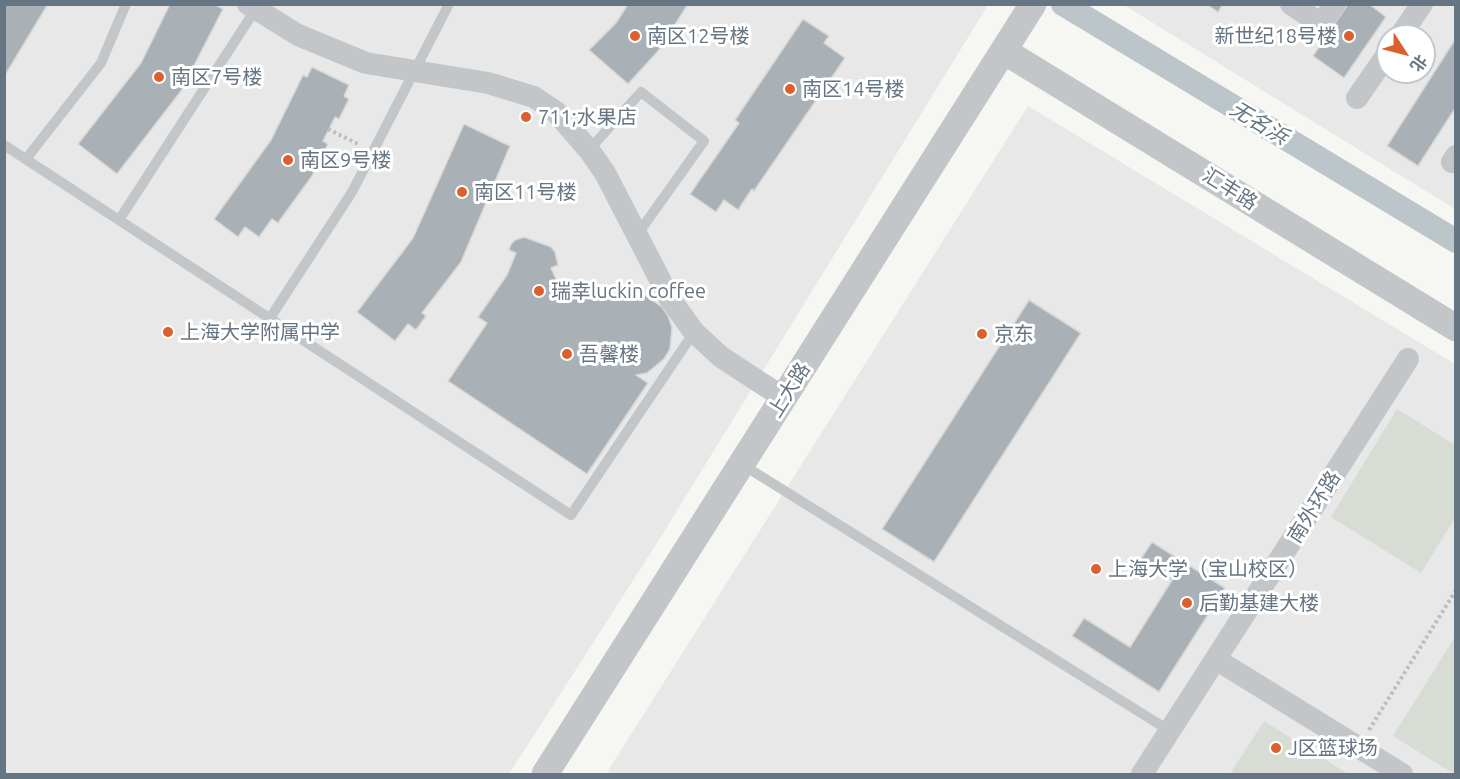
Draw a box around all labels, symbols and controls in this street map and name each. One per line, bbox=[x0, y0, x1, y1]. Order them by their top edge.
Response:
place label: 南区12号楼 bbox=[647, 24, 750, 48]
place label: 新世纪18号楼 bbox=[1214, 24, 1337, 48]
north arrow bbox=[1376, 24, 1436, 84]
marker: 南区12号楼 bbox=[628, 29, 642, 43]
marker: 新世纪18号楼 bbox=[1342, 29, 1356, 43]
text: 北 bbox=[1407, 52, 1431, 75]
place label: 南区7号楼 bbox=[171, 65, 262, 89]
marker: 南区7号楼 bbox=[152, 70, 166, 84]
place label: 南区14号楼 bbox=[802, 77, 905, 101]
marker: 南区14号楼 bbox=[783, 82, 797, 96]
water label: 无名浜 bbox=[1226, 96, 1292, 150]
place label: 711;水果店 bbox=[538, 105, 637, 129]
marker: 711;水果店 bbox=[519, 110, 533, 124]
place label: 南区9号楼 bbox=[300, 148, 391, 172]
marker: 南区9号楼 bbox=[281, 153, 295, 167]
street label: 汇丰路 bbox=[1198, 163, 1262, 215]
place label: 南区11号楼 bbox=[474, 180, 577, 204]
marker: 南区11号楼 bbox=[455, 185, 469, 199]
place label: 瑞幸luckin coffee bbox=[551, 279, 706, 303]
marker: 瑞幸luckin coffee bbox=[532, 284, 546, 298]
place label: 上海大学附属中学 bbox=[180, 320, 340, 344]
place label: 京东 bbox=[994, 322, 1034, 346]
marker: 上海大学附属中学 bbox=[161, 325, 175, 339]
marker: 京东 bbox=[975, 327, 989, 341]
place label: 吾馨楼 bbox=[579, 342, 639, 366]
marker: 吾馨楼 bbox=[560, 347, 574, 361]
street label: 上大路 bbox=[763, 358, 815, 422]
street label: 南外环路 bbox=[1283, 467, 1345, 547]
place label: 上海大学（宝山校区） bbox=[1108, 557, 1308, 581]
marker: 上海大学（宝山校区） bbox=[1089, 562, 1103, 576]
place label: 后勤基建大楼 bbox=[1199, 591, 1319, 615]
marker: 后勤基建大楼 bbox=[1180, 596, 1194, 610]
place label: J区篮球场 bbox=[1288, 736, 1378, 760]
marker: J区篮球场 bbox=[1269, 741, 1283, 755]

